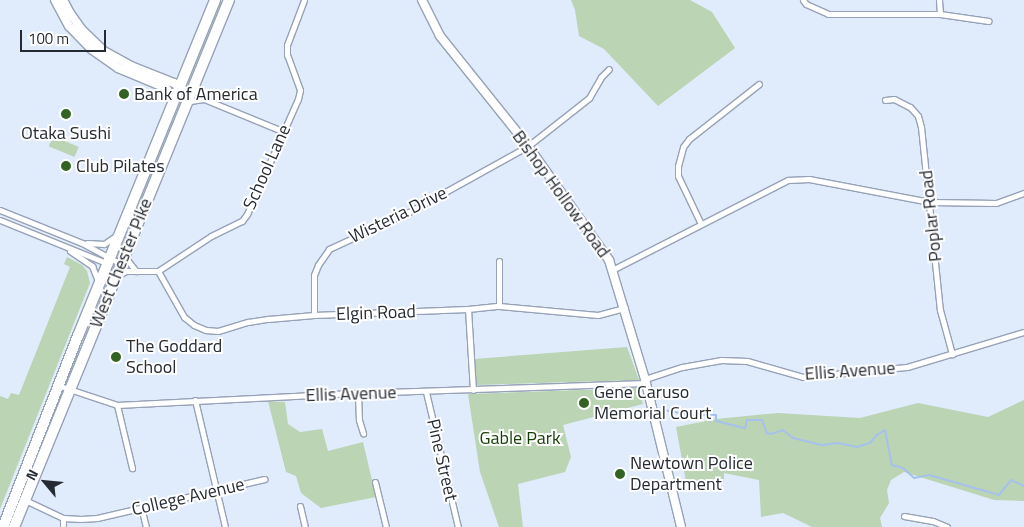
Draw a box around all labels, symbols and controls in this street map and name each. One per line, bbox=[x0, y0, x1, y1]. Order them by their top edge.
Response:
scale bar bbox=[22, 20, 109, 52]
text: 100 m bbox=[28, 27, 69, 50]
place label: Bank of America bbox=[134, 83, 258, 105]
marker: Bank of America bbox=[118, 88, 130, 100]
marker: Otaka Sushi bbox=[60, 108, 72, 120]
street label: School Lane bbox=[239, 121, 295, 213]
place label: Otaka Sushi bbox=[21, 122, 111, 144]
street label: Bishop Hollow Road bbox=[508, 126, 614, 262]
place label: Club Pilates bbox=[76, 155, 165, 177]
marker: Club Pilates bbox=[60, 160, 72, 172]
street label: Poplar Road bbox=[915, 169, 947, 263]
street label: Wisteria Drive bbox=[346, 182, 450, 248]
street label: West Chester Pike bbox=[85, 195, 157, 331]
street label: Elgin Road bbox=[336, 301, 416, 325]
place label: The Goddard School bbox=[126, 336, 222, 378]
marker: The Goddard School bbox=[110, 351, 122, 363]
street label: Ellis Avenue bbox=[804, 357, 896, 385]
street label: Ellis Avenue bbox=[305, 382, 397, 406]
place label: Gene Caruso Memorial Court bbox=[594, 382, 711, 424]
marker: Gene Caruso Memorial Court bbox=[578, 397, 590, 409]
street label: Pine Street bbox=[422, 417, 462, 503]
park label: Gable Park bbox=[479, 427, 561, 449]
place label: Newtown Police Department bbox=[630, 453, 753, 496]
north arrow bbox=[20, 457, 70, 507]
text: N bbox=[20, 466, 43, 484]
marker: Newtown Police Department bbox=[614, 468, 626, 480]
street label: College Avenue bbox=[129, 474, 247, 520]

